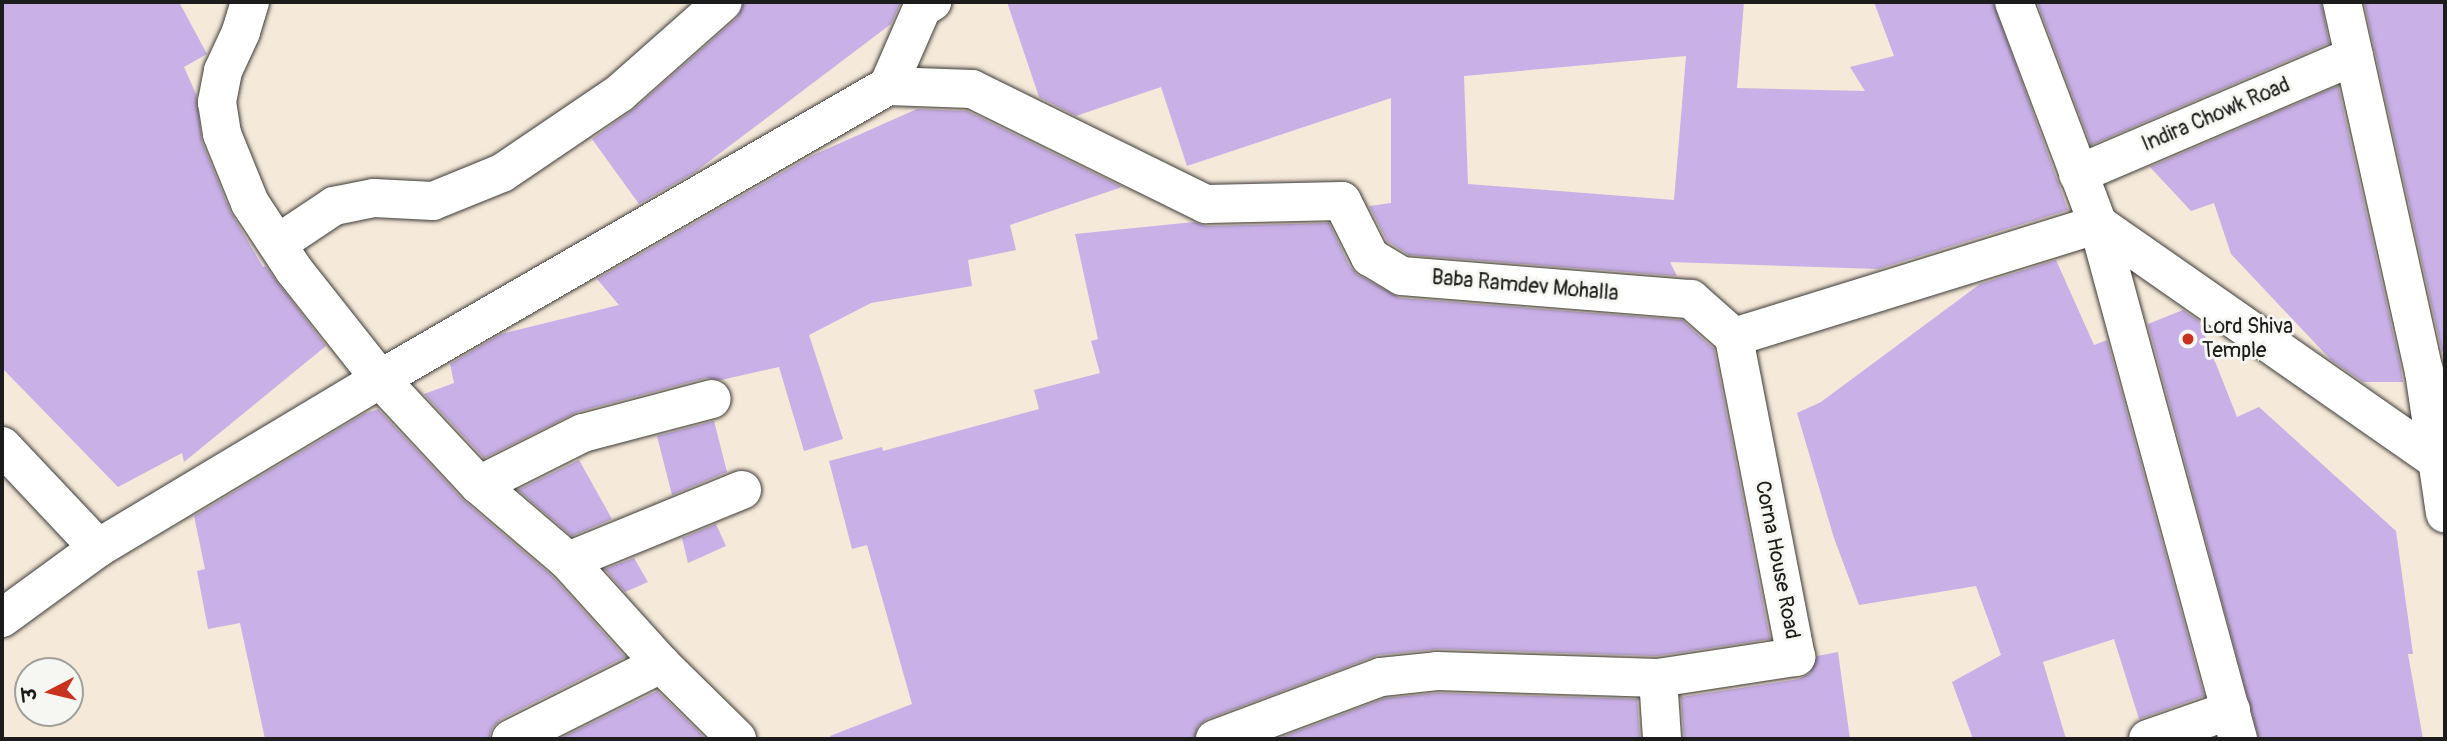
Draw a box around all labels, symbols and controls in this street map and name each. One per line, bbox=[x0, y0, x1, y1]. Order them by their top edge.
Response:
street label: Indira Chowk Road bbox=[2138, 72, 2294, 158]
street label: Baba Ramdev Mohalla bbox=[1431, 265, 1619, 307]
place label: Lord Shiva Temple bbox=[2202, 314, 2293, 364]
marker: Lord Shiva Temple bbox=[2180, 331, 2196, 347]
street label: Corna House Road bbox=[1749, 479, 1805, 641]
north arrow bbox=[14, 657, 84, 727]
text: उ bbox=[17, 687, 43, 702]

